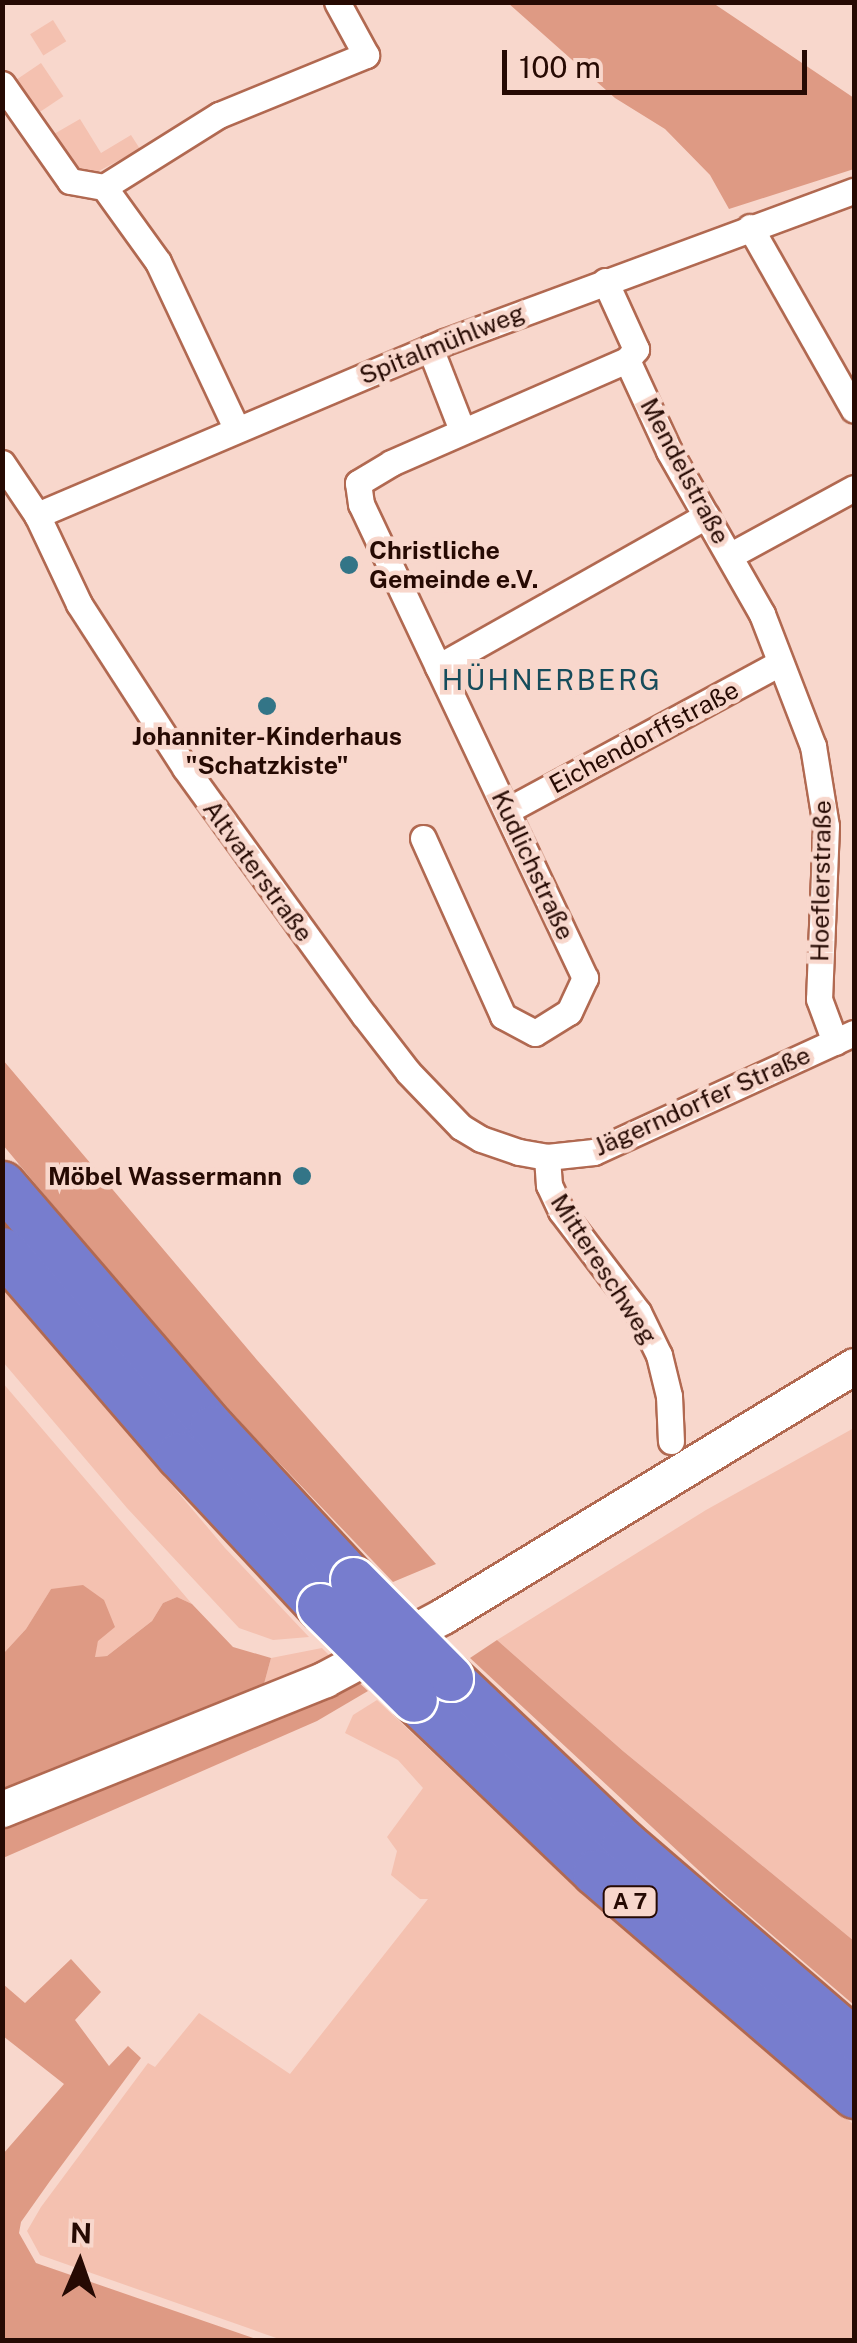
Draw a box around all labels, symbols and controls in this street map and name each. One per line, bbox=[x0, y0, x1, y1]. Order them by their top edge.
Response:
scale bar bbox=[507, 30, 812, 92]
text: 100 m bbox=[519, 49, 601, 85]
street label: Spitalmühlweg bbox=[355, 297, 529, 391]
street label: Mendelstraße bbox=[634, 393, 736, 549]
place label: Christliche Gemeinde e.V. bbox=[369, 536, 539, 595]
marker: Christliche Gemeinde e.V. bbox=[338, 554, 360, 576]
district label: HÜHNERBERG bbox=[442, 663, 662, 697]
street label: Eichendorffstraße bbox=[544, 674, 744, 800]
marker: Johanniter-Kinderhaus "Schatzkiste" bbox=[256, 695, 278, 717]
place label: Johanniter-Kinderhaus "Schatzkiste" bbox=[132, 722, 402, 781]
street label: Kudlichstraße bbox=[485, 786, 581, 944]
street label: Altvaterstraße bbox=[197, 795, 319, 947]
street label: Hoeflerstraße bbox=[805, 800, 837, 962]
street label: Jägerndorfer Straße bbox=[589, 1040, 815, 1162]
place label: Möbel Wassermann bbox=[47, 1161, 282, 1191]
marker: Möbel Wassermann bbox=[291, 1165, 313, 1187]
street label: Mittereschweg bbox=[544, 1188, 664, 1350]
road number: A 7 bbox=[602, 1885, 658, 1919]
north arrow bbox=[30, 2213, 130, 2313]
text: N bbox=[70, 2216, 93, 2249]

